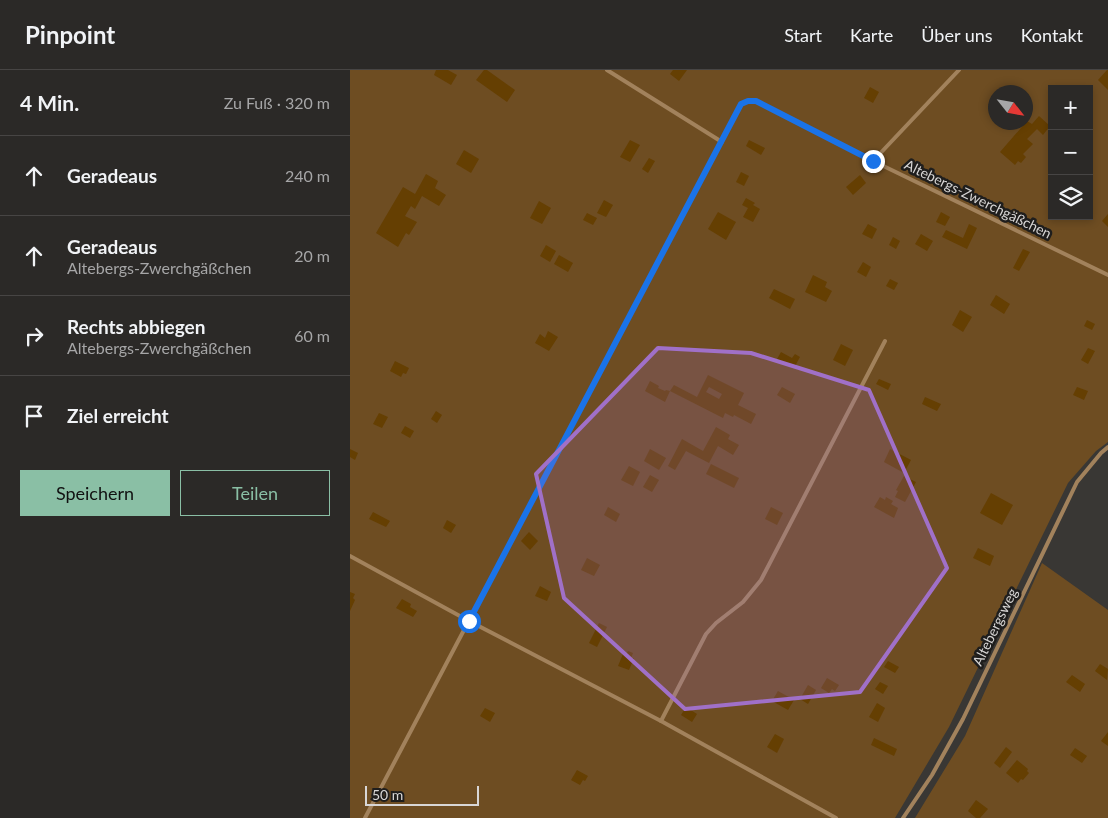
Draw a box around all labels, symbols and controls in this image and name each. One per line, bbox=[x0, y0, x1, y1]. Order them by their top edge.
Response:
text: Pinpoint bbox=[25, 20, 115, 49]
text: Start bbox=[784, 24, 822, 46]
text: Karte bbox=[850, 24, 893, 46]
text: Über uns bbox=[921, 24, 993, 46]
text: Kontakt bbox=[1021, 24, 1083, 46]
north arrow bbox=[988, 85, 1033, 130]
map controls bbox=[1048, 85, 1093, 220]
button: + bbox=[1048, 85, 1093, 130]
text: 4 Min. bbox=[20, 90, 79, 115]
text: Zu Fuß · 320 m bbox=[224, 93, 330, 112]
button: − bbox=[1048, 130, 1093, 175]
route end bbox=[862, 150, 885, 173]
street label: Altebergs-Zwerchgäßchen bbox=[902, 156, 1055, 242]
icon: ahead bbox=[20, 162, 48, 190]
text: Geradeaus bbox=[67, 164, 157, 187]
text: 240 m bbox=[285, 166, 330, 185]
button: layers bbox=[1048, 175, 1093, 220]
text: Geradeaus bbox=[67, 235, 157, 258]
icon: ahead bbox=[20, 242, 48, 270]
text: 20 m bbox=[294, 246, 330, 265]
text: Altebergs-Zwerchgäßchen bbox=[67, 258, 252, 277]
text: Rechts abbiegen bbox=[67, 315, 205, 338]
icon: right bbox=[20, 322, 48, 350]
text: 60 m bbox=[294, 326, 330, 345]
text: Altebergs-Zwerchgäßchen bbox=[67, 338, 252, 357]
icon: arrive bbox=[20, 402, 48, 430]
text: Ziel erreicht bbox=[67, 404, 169, 427]
button: Speichern bbox=[20, 470, 170, 516]
button: Teilen bbox=[180, 470, 330, 516]
street label: Altebergsweg bbox=[968, 585, 1021, 668]
route start bbox=[458, 610, 481, 633]
scale bar bbox=[365, 783, 479, 806]
text: 50 m bbox=[372, 786, 403, 803]

